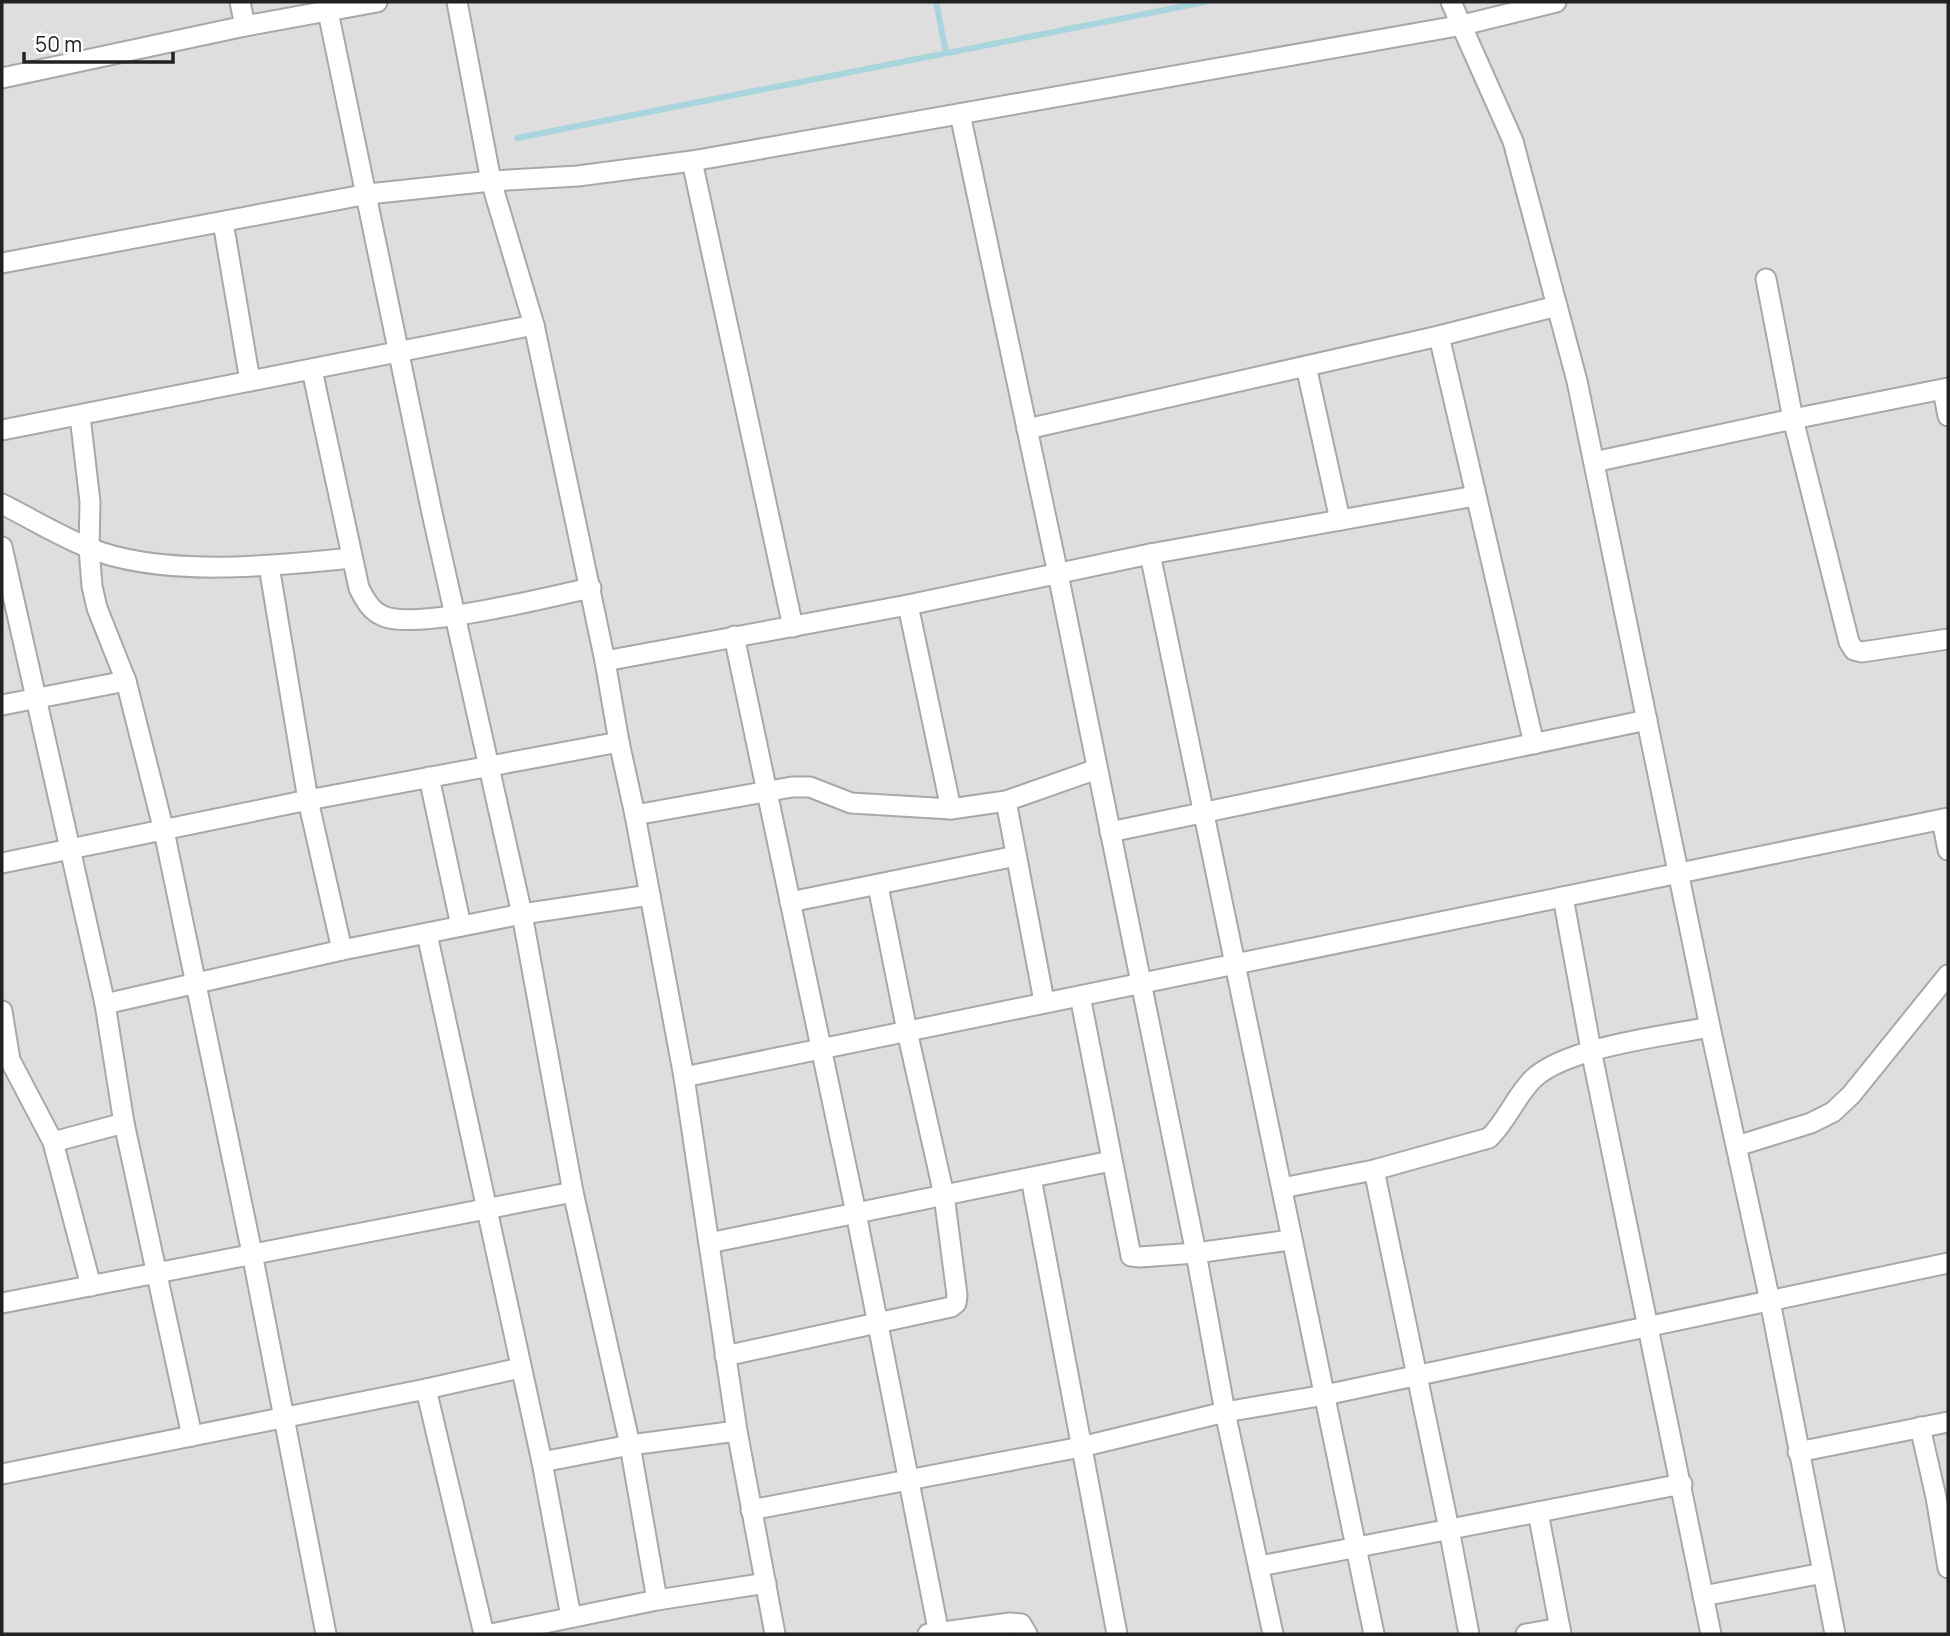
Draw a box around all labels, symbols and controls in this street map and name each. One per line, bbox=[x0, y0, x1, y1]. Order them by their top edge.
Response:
scale bar bbox=[24, 21, 173, 65]
text: 50 m bbox=[35, 30, 82, 58]

